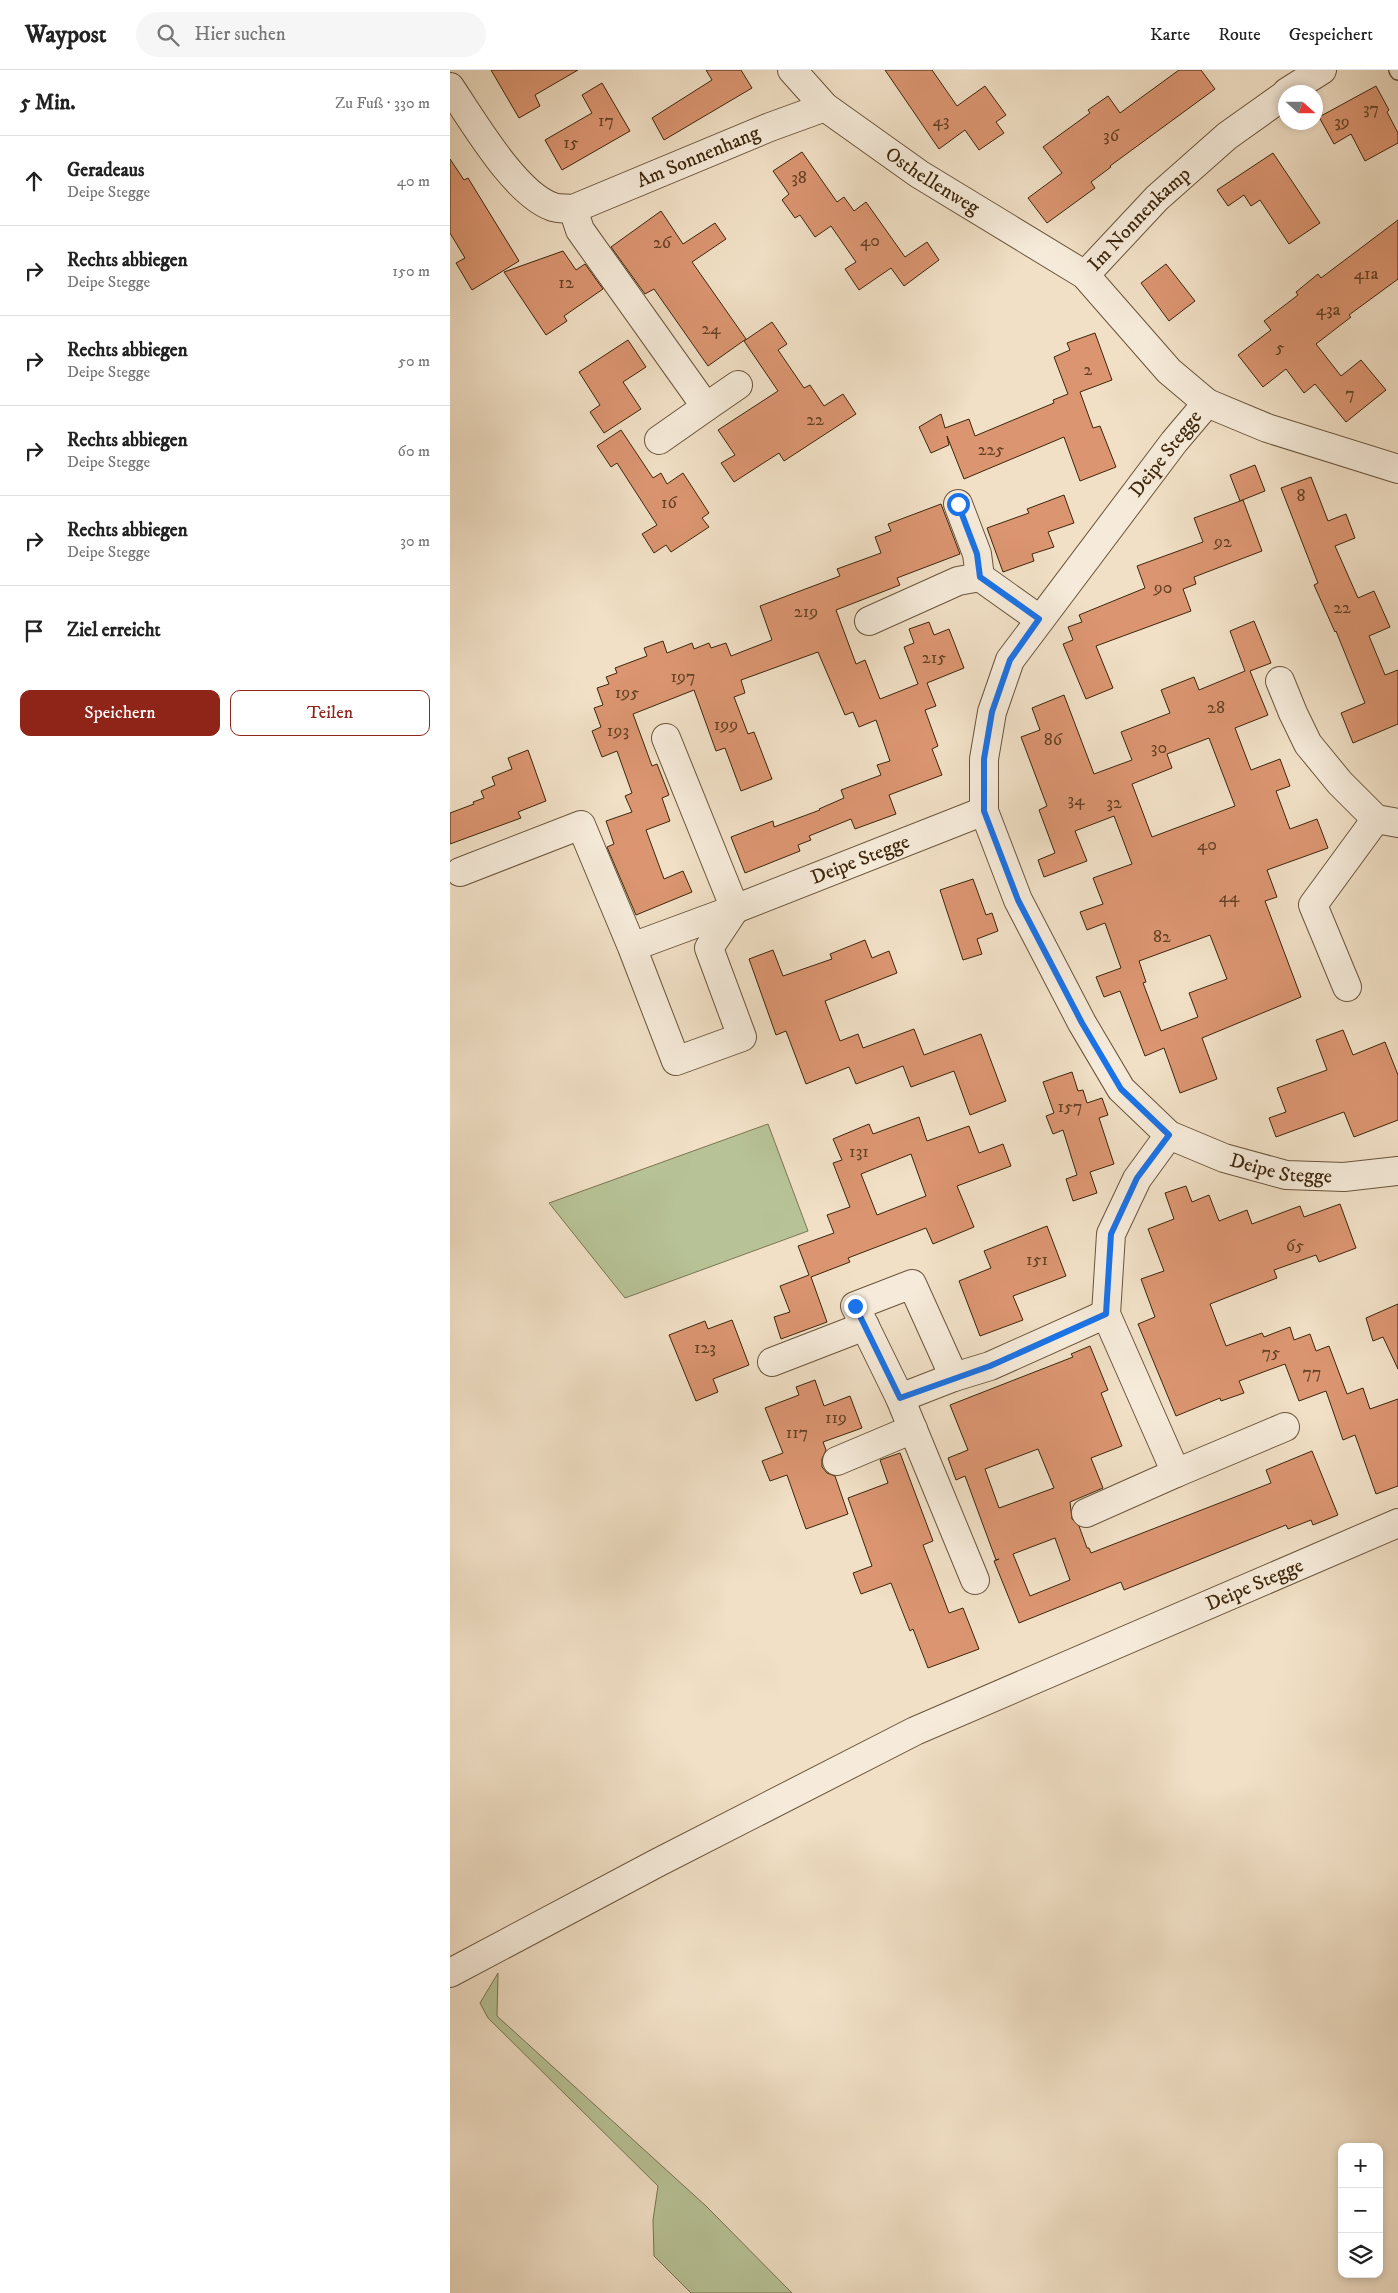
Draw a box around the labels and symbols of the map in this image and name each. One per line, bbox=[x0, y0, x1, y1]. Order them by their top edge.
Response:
north arrow bbox=[1278, 85, 1323, 130]
house number: 37 bbox=[1363, 98, 1379, 120]
house number: 17 bbox=[598, 110, 614, 132]
house number: 43 bbox=[932, 110, 950, 132]
house number: 39 bbox=[1334, 111, 1350, 133]
street label: Am Sonnenhang bbox=[633, 120, 764, 194]
house number: 36 bbox=[1103, 125, 1120, 147]
house number: 15 bbox=[563, 132, 579, 154]
street label: Osthellenweg bbox=[880, 141, 984, 221]
street label: Im Nonnenkamp bbox=[1083, 162, 1196, 276]
house number: 38 bbox=[791, 167, 807, 189]
house number: 40 bbox=[860, 230, 880, 252]
house number: 26 bbox=[653, 232, 672, 254]
house number: 41a bbox=[1354, 263, 1379, 285]
house number: 12 bbox=[558, 272, 574, 294]
house number: 43a bbox=[1316, 299, 1341, 321]
house number: 24 bbox=[701, 318, 721, 340]
house number: 5 bbox=[1276, 337, 1285, 359]
house number: 2 bbox=[1084, 359, 1093, 381]
house number: 7 bbox=[1345, 383, 1355, 405]
street label: Deipe Stegge bbox=[1124, 405, 1208, 503]
house number: 22 bbox=[806, 409, 824, 431]
house number: 225 bbox=[978, 439, 1004, 461]
house number: 8 bbox=[1296, 485, 1306, 507]
house number: 16 bbox=[661, 492, 678, 514]
route start bbox=[947, 493, 970, 516]
house number: 92 bbox=[1213, 531, 1232, 553]
house number: 90 bbox=[1153, 577, 1172, 599]
house number: 22 bbox=[1333, 597, 1351, 619]
house number: 219 bbox=[794, 601, 818, 623]
house number: 215 bbox=[922, 647, 946, 669]
house number: 197 bbox=[670, 666, 696, 688]
house number: 195 bbox=[615, 682, 639, 704]
house number: 28 bbox=[1207, 697, 1225, 719]
house number: 199 bbox=[714, 714, 738, 736]
house number: 193 bbox=[607, 720, 629, 742]
house number: 86 bbox=[1044, 729, 1063, 751]
house number: 30 bbox=[1151, 737, 1167, 759]
house number: 34 bbox=[1067, 789, 1085, 811]
house number: 32 bbox=[1106, 792, 1122, 814]
street label: Deipe Stegge bbox=[807, 829, 913, 890]
house number: 40 bbox=[1197, 834, 1217, 856]
house number: 44 bbox=[1219, 886, 1240, 908]
house number: 82 bbox=[1153, 926, 1171, 948]
house number: 157 bbox=[1058, 1096, 1082, 1118]
house number: 131 bbox=[849, 1141, 869, 1163]
street label: Deipe Stegge bbox=[1227, 1148, 1333, 1189]
house number: 65 bbox=[1286, 1235, 1304, 1257]
house number: 151 bbox=[1026, 1249, 1048, 1271]
route end bbox=[844, 1295, 867, 1318]
house number: 123 bbox=[694, 1337, 716, 1359]
house number: 75 bbox=[1262, 1342, 1280, 1364]
house number: 77 bbox=[1303, 1362, 1321, 1384]
house number: 119 bbox=[825, 1407, 847, 1429]
house number: 117 bbox=[786, 1422, 808, 1444]
street label: Deipe Stegge bbox=[1202, 1553, 1307, 1617]

